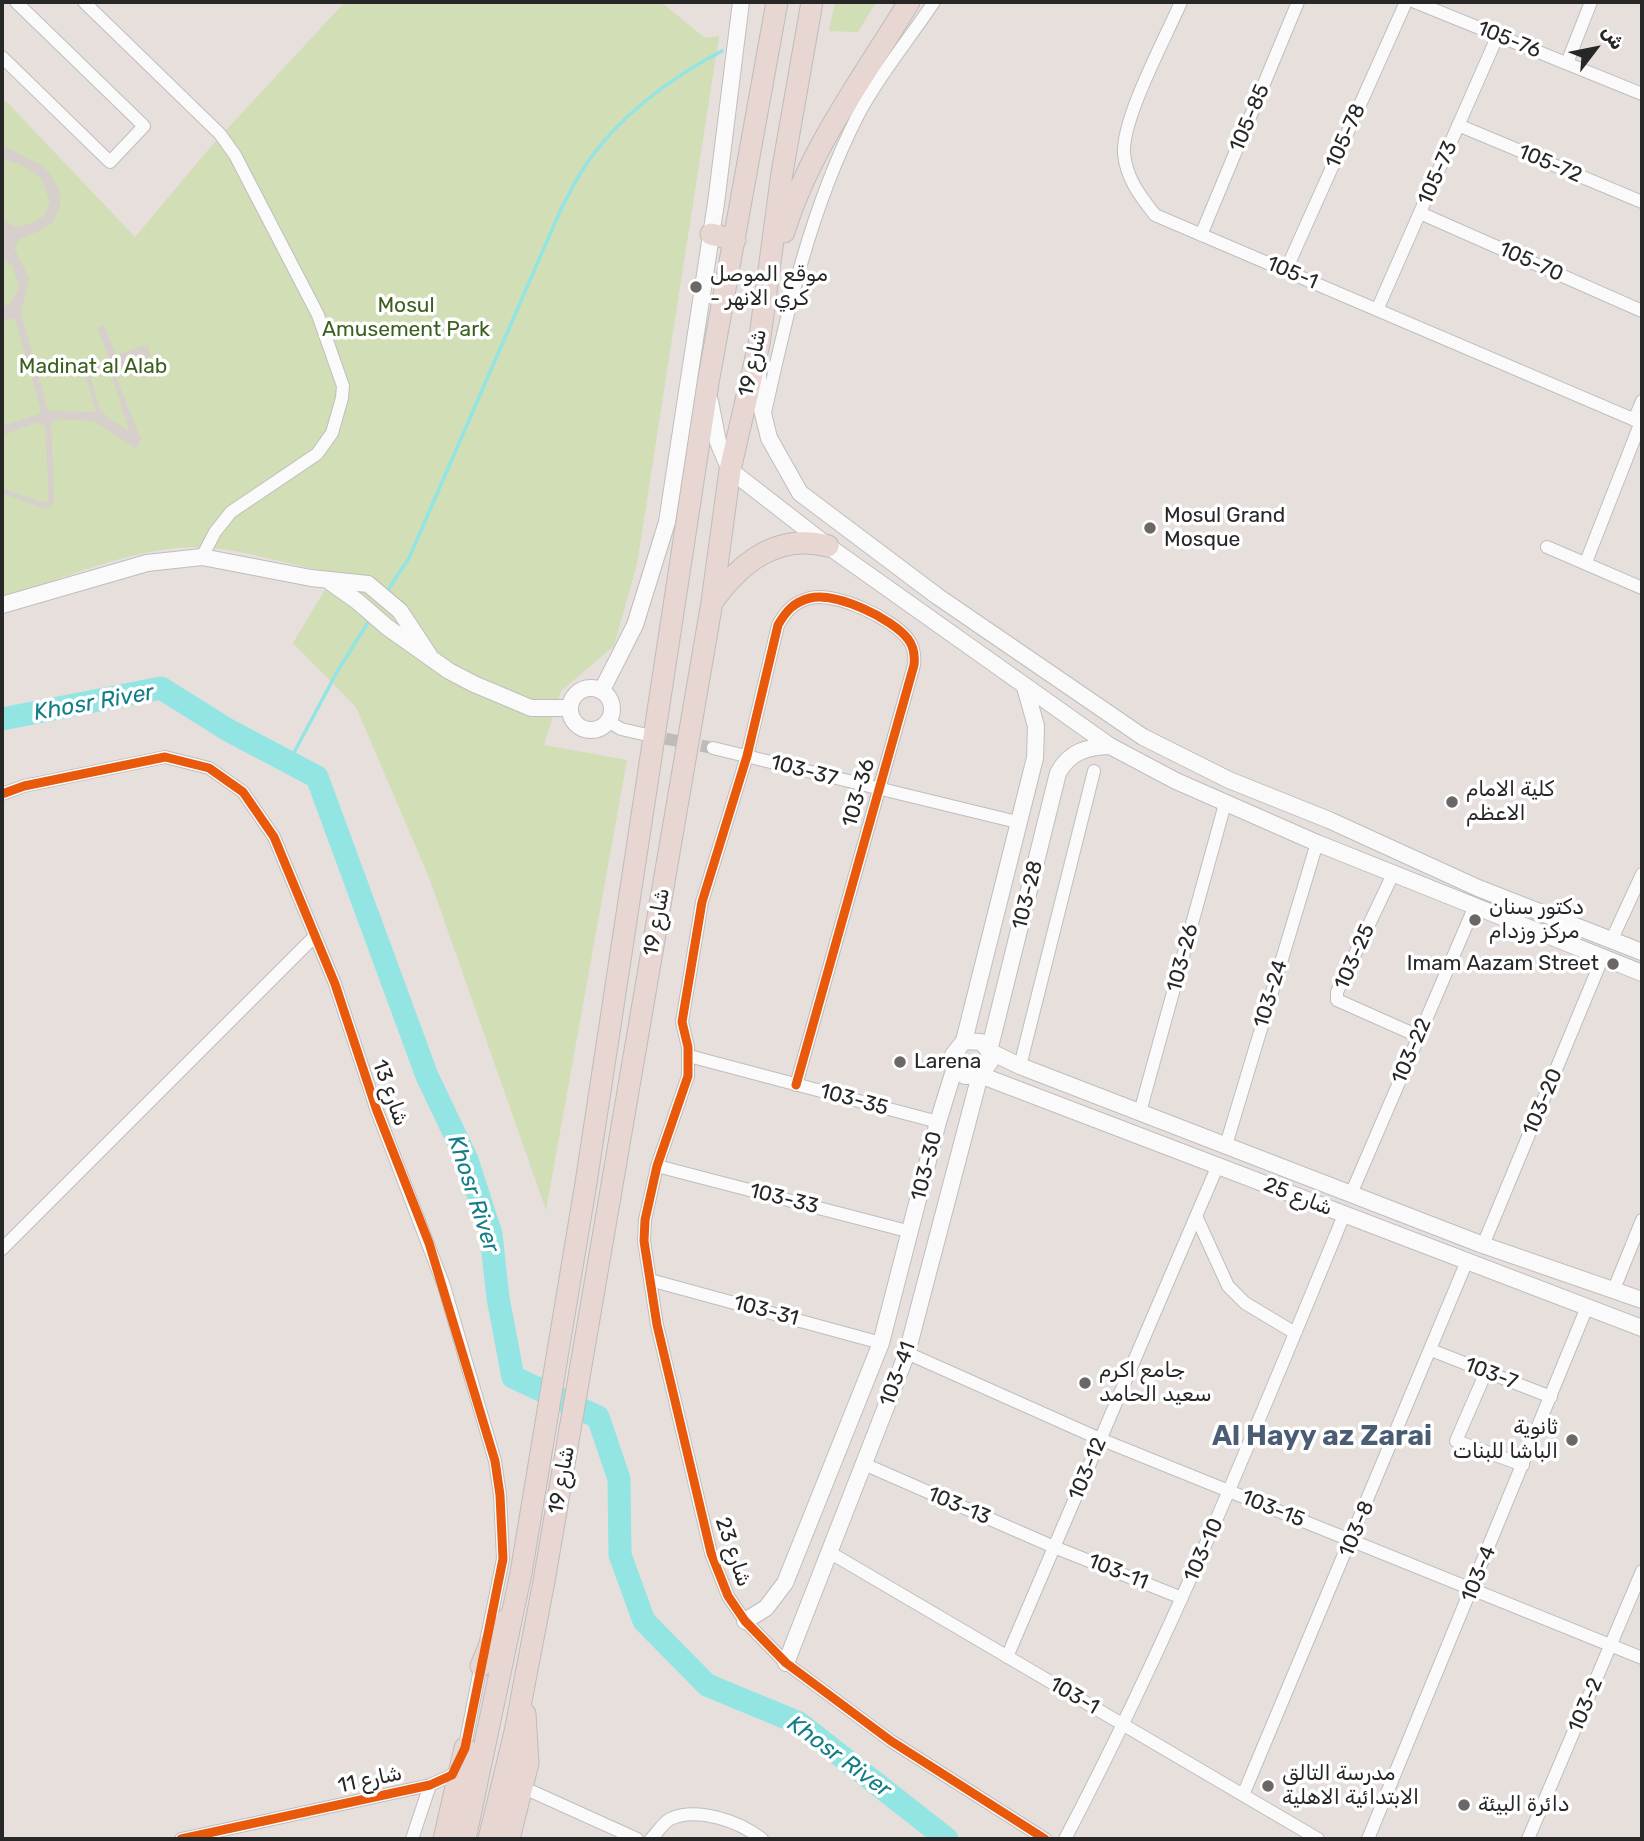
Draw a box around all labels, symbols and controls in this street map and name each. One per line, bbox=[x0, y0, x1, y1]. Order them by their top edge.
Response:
north arrow bbox=[1560, 14, 1630, 84]
street label: 105-76 bbox=[1473, 16, 1545, 64]
text: ش bbox=[1597, 21, 1629, 54]
street label: 105-85 bbox=[1225, 80, 1275, 156]
street label: 105-78 bbox=[1321, 100, 1371, 172]
street label: 105-73 bbox=[1413, 137, 1463, 209]
street label: 105-72 bbox=[1514, 139, 1586, 189]
street label: 105-70 bbox=[1495, 237, 1567, 287]
street label: 105-1 bbox=[1263, 251, 1321, 295]
place label: موقع الموصل - كري الانهر bbox=[710, 262, 828, 312]
marker: موقع الموصل - كري الانهر bbox=[688, 279, 704, 295]
park label: Mosul Amusement Park bbox=[322, 293, 490, 343]
street label: شارع 19 bbox=[734, 327, 772, 399]
park label: Madinat al Alab bbox=[19, 354, 167, 380]
place label: Mosul Grand Mosque bbox=[1164, 503, 1285, 553]
marker: Mosul Grand Mosque bbox=[1142, 520, 1158, 536]
water label: Khosr River bbox=[32, 679, 156, 727]
street label: 103-37 bbox=[768, 750, 840, 792]
street label: 103-36 bbox=[837, 756, 881, 830]
place label: كلية الامام الاعظم bbox=[1466, 777, 1554, 827]
marker: كلية الامام الاعظم bbox=[1444, 794, 1460, 810]
street label: 103-28 bbox=[1007, 858, 1049, 932]
street label: شارع 19 bbox=[639, 886, 675, 958]
place label: دكتور سنان مركز وزدام bbox=[1489, 895, 1584, 945]
marker: دكتور سنان مركز وزدام bbox=[1467, 912, 1483, 928]
street label: 103-25 bbox=[1329, 920, 1381, 994]
street label: 103-26 bbox=[1162, 921, 1204, 995]
place label: Imam Aazam Street bbox=[1407, 951, 1599, 977]
marker: Imam Aazam Street bbox=[1605, 956, 1621, 972]
street label: 103-24 bbox=[1249, 957, 1293, 1031]
street label: 103-22 bbox=[1387, 1014, 1437, 1088]
place label: Larena bbox=[914, 1049, 981, 1075]
marker: Larena bbox=[892, 1054, 908, 1070]
street label: شارع 13 bbox=[366, 1056, 414, 1130]
street label: 103-20 bbox=[1518, 1065, 1568, 1139]
street label: 103-35 bbox=[817, 1079, 891, 1121]
street label: 103-30 bbox=[906, 1129, 948, 1203]
water label: Khosr River bbox=[441, 1132, 505, 1256]
street label: شارع 25 bbox=[1260, 1172, 1336, 1222]
street label: 103-33 bbox=[747, 1178, 821, 1220]
street label: 103-31 bbox=[731, 1290, 801, 1332]
street label: 103-41 bbox=[875, 1338, 921, 1410]
street label: 103-7 bbox=[1461, 1352, 1521, 1396]
place label: جامع اكرم سعيد الحامد bbox=[1099, 1358, 1212, 1408]
marker: جامع اكرم سعيد الحامد bbox=[1077, 1375, 1093, 1391]
place label: ثانوية الباشا للبنات bbox=[1453, 1415, 1558, 1465]
district label: Al Hayy az Zarai bbox=[1212, 1420, 1432, 1454]
marker: ثانوية الباشا للبنات bbox=[1564, 1432, 1580, 1448]
street label: 103-12 bbox=[1064, 1434, 1112, 1504]
street label: شارع 19 bbox=[544, 1444, 580, 1516]
street label: 103-13 bbox=[924, 1482, 994, 1530]
street label: 103-15 bbox=[1238, 1485, 1308, 1533]
street label: 103-8 bbox=[1334, 1497, 1380, 1561]
street label: شارع 23 bbox=[709, 1514, 757, 1590]
street label: 103-10 bbox=[1179, 1514, 1229, 1586]
street label: 103-4 bbox=[1456, 1542, 1502, 1606]
street label: 103-11 bbox=[1084, 1549, 1152, 1595]
street label: 103-1 bbox=[1045, 1672, 1103, 1720]
street label: 103-2 bbox=[1563, 1674, 1609, 1736]
water label: Khosr River bbox=[782, 1710, 896, 1804]
street label: شارع 11 bbox=[336, 1761, 404, 1799]
place label: مدرسة التالق الابتدائية الاهلية bbox=[1282, 1761, 1419, 1811]
marker: مدرسة التالق الابتدائية الاهلية bbox=[1260, 1778, 1276, 1794]
place label: دائرة البيئة bbox=[1478, 1792, 1569, 1818]
marker: دائرة البيئة bbox=[1456, 1797, 1472, 1813]

